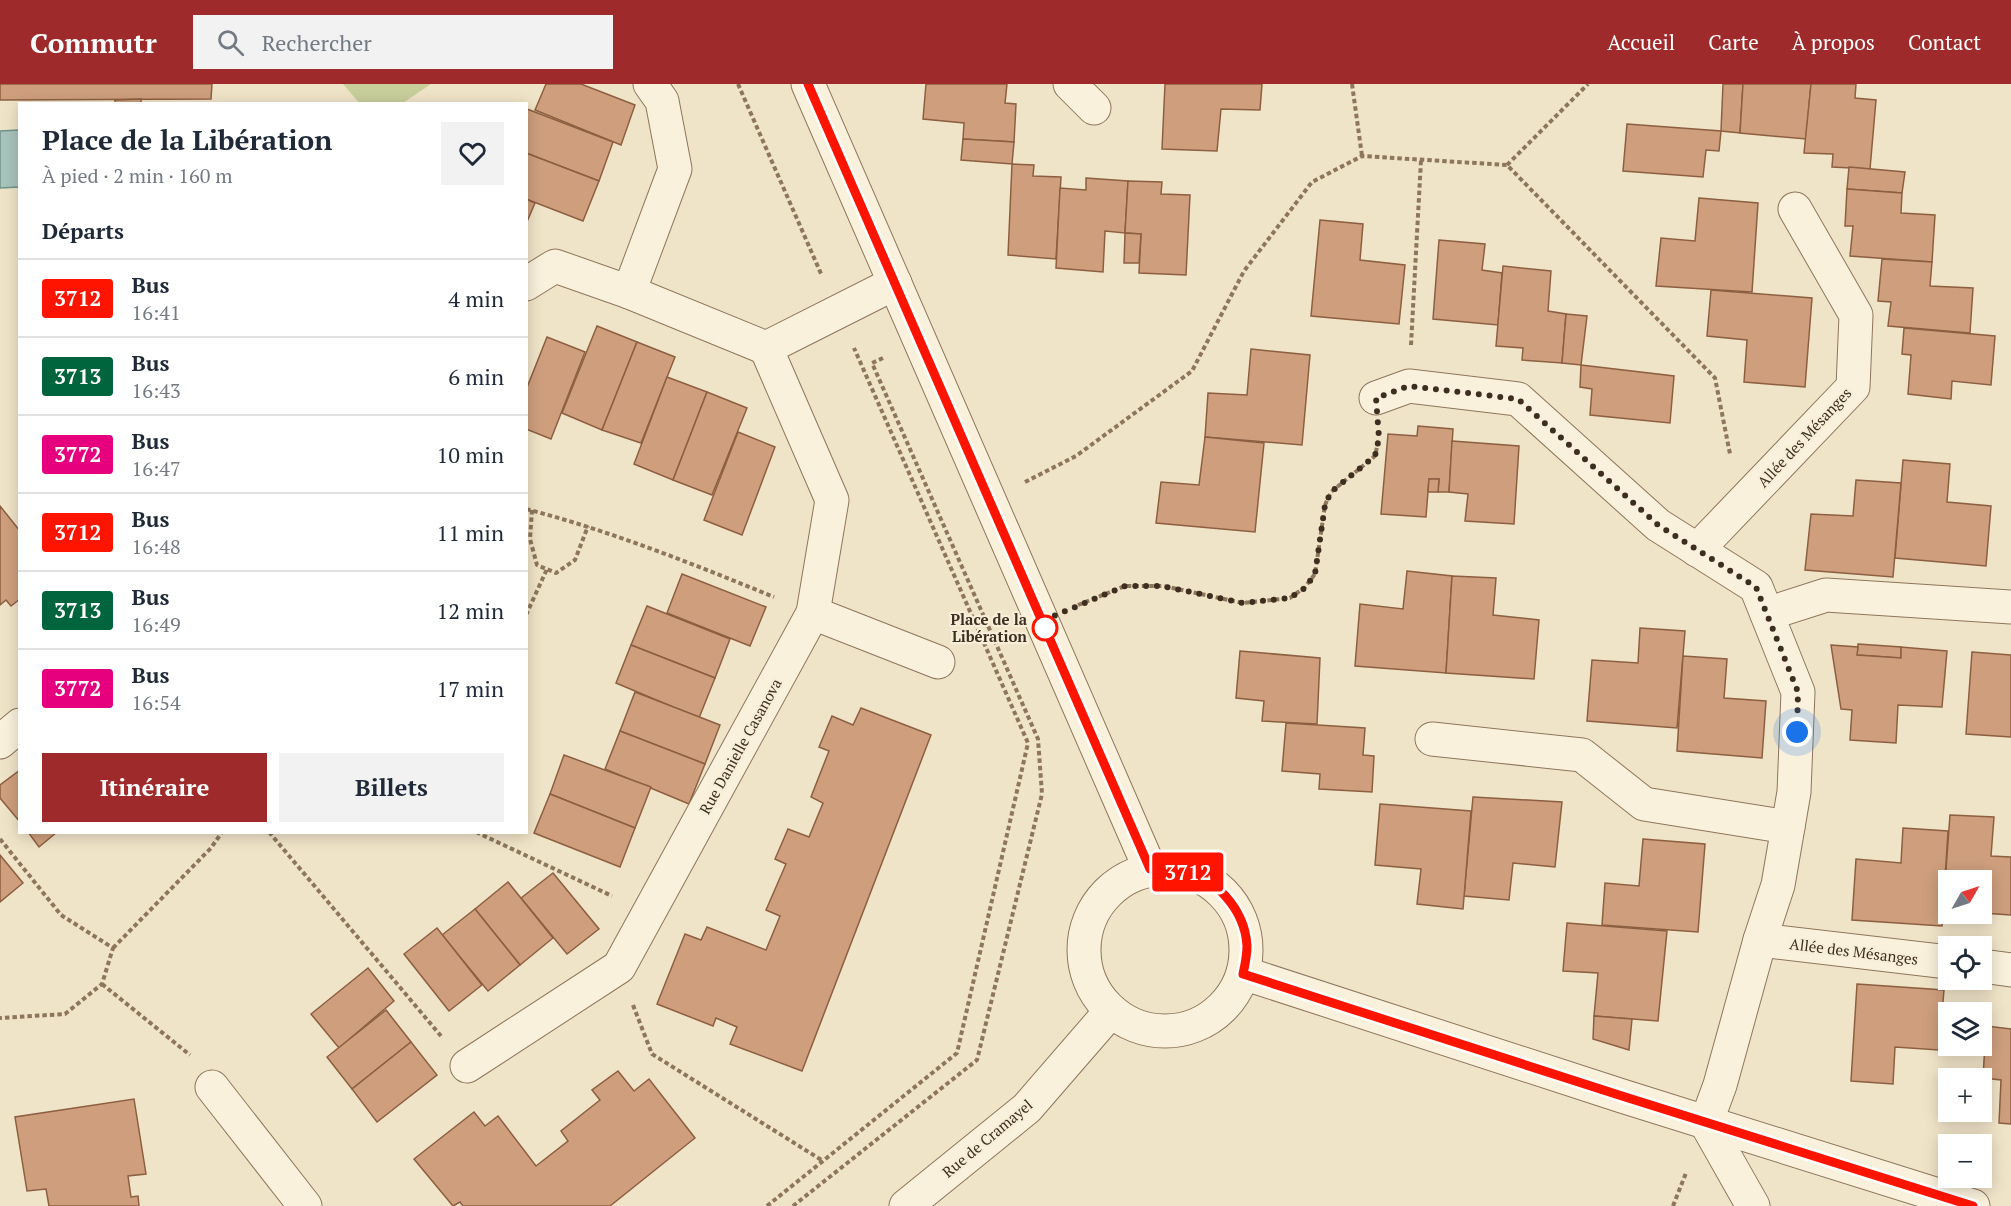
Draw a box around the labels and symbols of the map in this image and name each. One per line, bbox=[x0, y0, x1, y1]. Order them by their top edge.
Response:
street label: Allée des Mésanges bbox=[1753, 383, 1855, 491]
place label: Place de la Libération bbox=[950, 609, 1028, 646]
marker: Place de la Libération bbox=[1032, 615, 1058, 641]
street label: Rue Danielle Casanova bbox=[694, 674, 786, 817]
your location bbox=[1782, 717, 1812, 747]
line badge: 3712 bbox=[1146, 852, 1230, 892]
north arrow bbox=[1938, 870, 1992, 924]
street label: Allée des Mésanges bbox=[1789, 933, 1919, 969]
street label: Rue de Cramayel bbox=[938, 1094, 1036, 1182]

